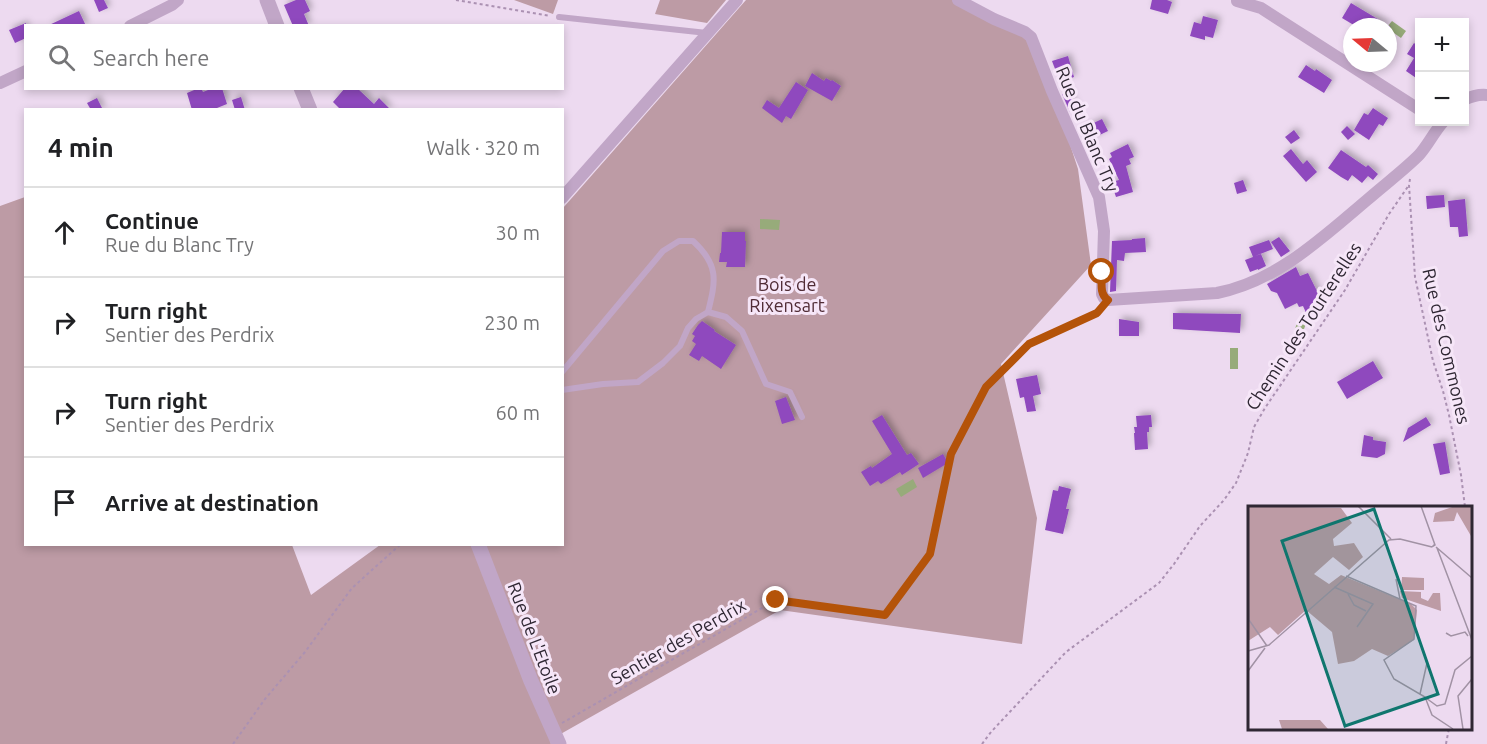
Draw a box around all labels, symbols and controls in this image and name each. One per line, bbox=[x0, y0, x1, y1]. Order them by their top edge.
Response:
north arrow bbox=[1343, 18, 1397, 72]
map controls bbox=[1415, 18, 1469, 126]
button: + bbox=[1415, 18, 1469, 72]
search box bbox=[24, 24, 564, 90]
icon: search bbox=[45, 41, 78, 74]
text: Search here bbox=[93, 45, 209, 70]
street label: Rue du Blanc Try bbox=[1053, 63, 1124, 195]
button: − bbox=[1415, 72, 1469, 126]
text: 4 min bbox=[48, 133, 114, 162]
text: Walk · 320 m bbox=[427, 136, 540, 159]
text: Continue bbox=[105, 208, 199, 233]
icon: ahead bbox=[48, 216, 81, 249]
text: 30 m bbox=[496, 221, 540, 244]
text: Rue du Blanc Try bbox=[105, 233, 254, 256]
street label: Chemin des Tourterelles bbox=[1241, 238, 1365, 413]
route start bbox=[1088, 258, 1114, 284]
street label: Rue des Commones bbox=[1419, 266, 1475, 426]
park label: Bois de Rixensart bbox=[749, 274, 825, 315]
text: Turn right bbox=[105, 298, 207, 323]
icon: right bbox=[48, 306, 81, 339]
text: 230 m bbox=[484, 311, 540, 334]
text: Sentier des Perdrix bbox=[105, 323, 274, 346]
text: Turn right bbox=[105, 388, 207, 413]
icon: right bbox=[48, 396, 81, 429]
text: 60 m bbox=[496, 401, 540, 424]
text: Sentier des Perdrix bbox=[105, 413, 274, 436]
icon: arrive bbox=[48, 486, 81, 519]
text: Arrive at destination bbox=[105, 490, 319, 515]
inset map bbox=[1248, 506, 1472, 729]
street label: Rue de L'Etoile bbox=[504, 579, 566, 697]
route end bbox=[762, 586, 788, 612]
street label: Sentier des Perdrix bbox=[607, 594, 749, 688]

